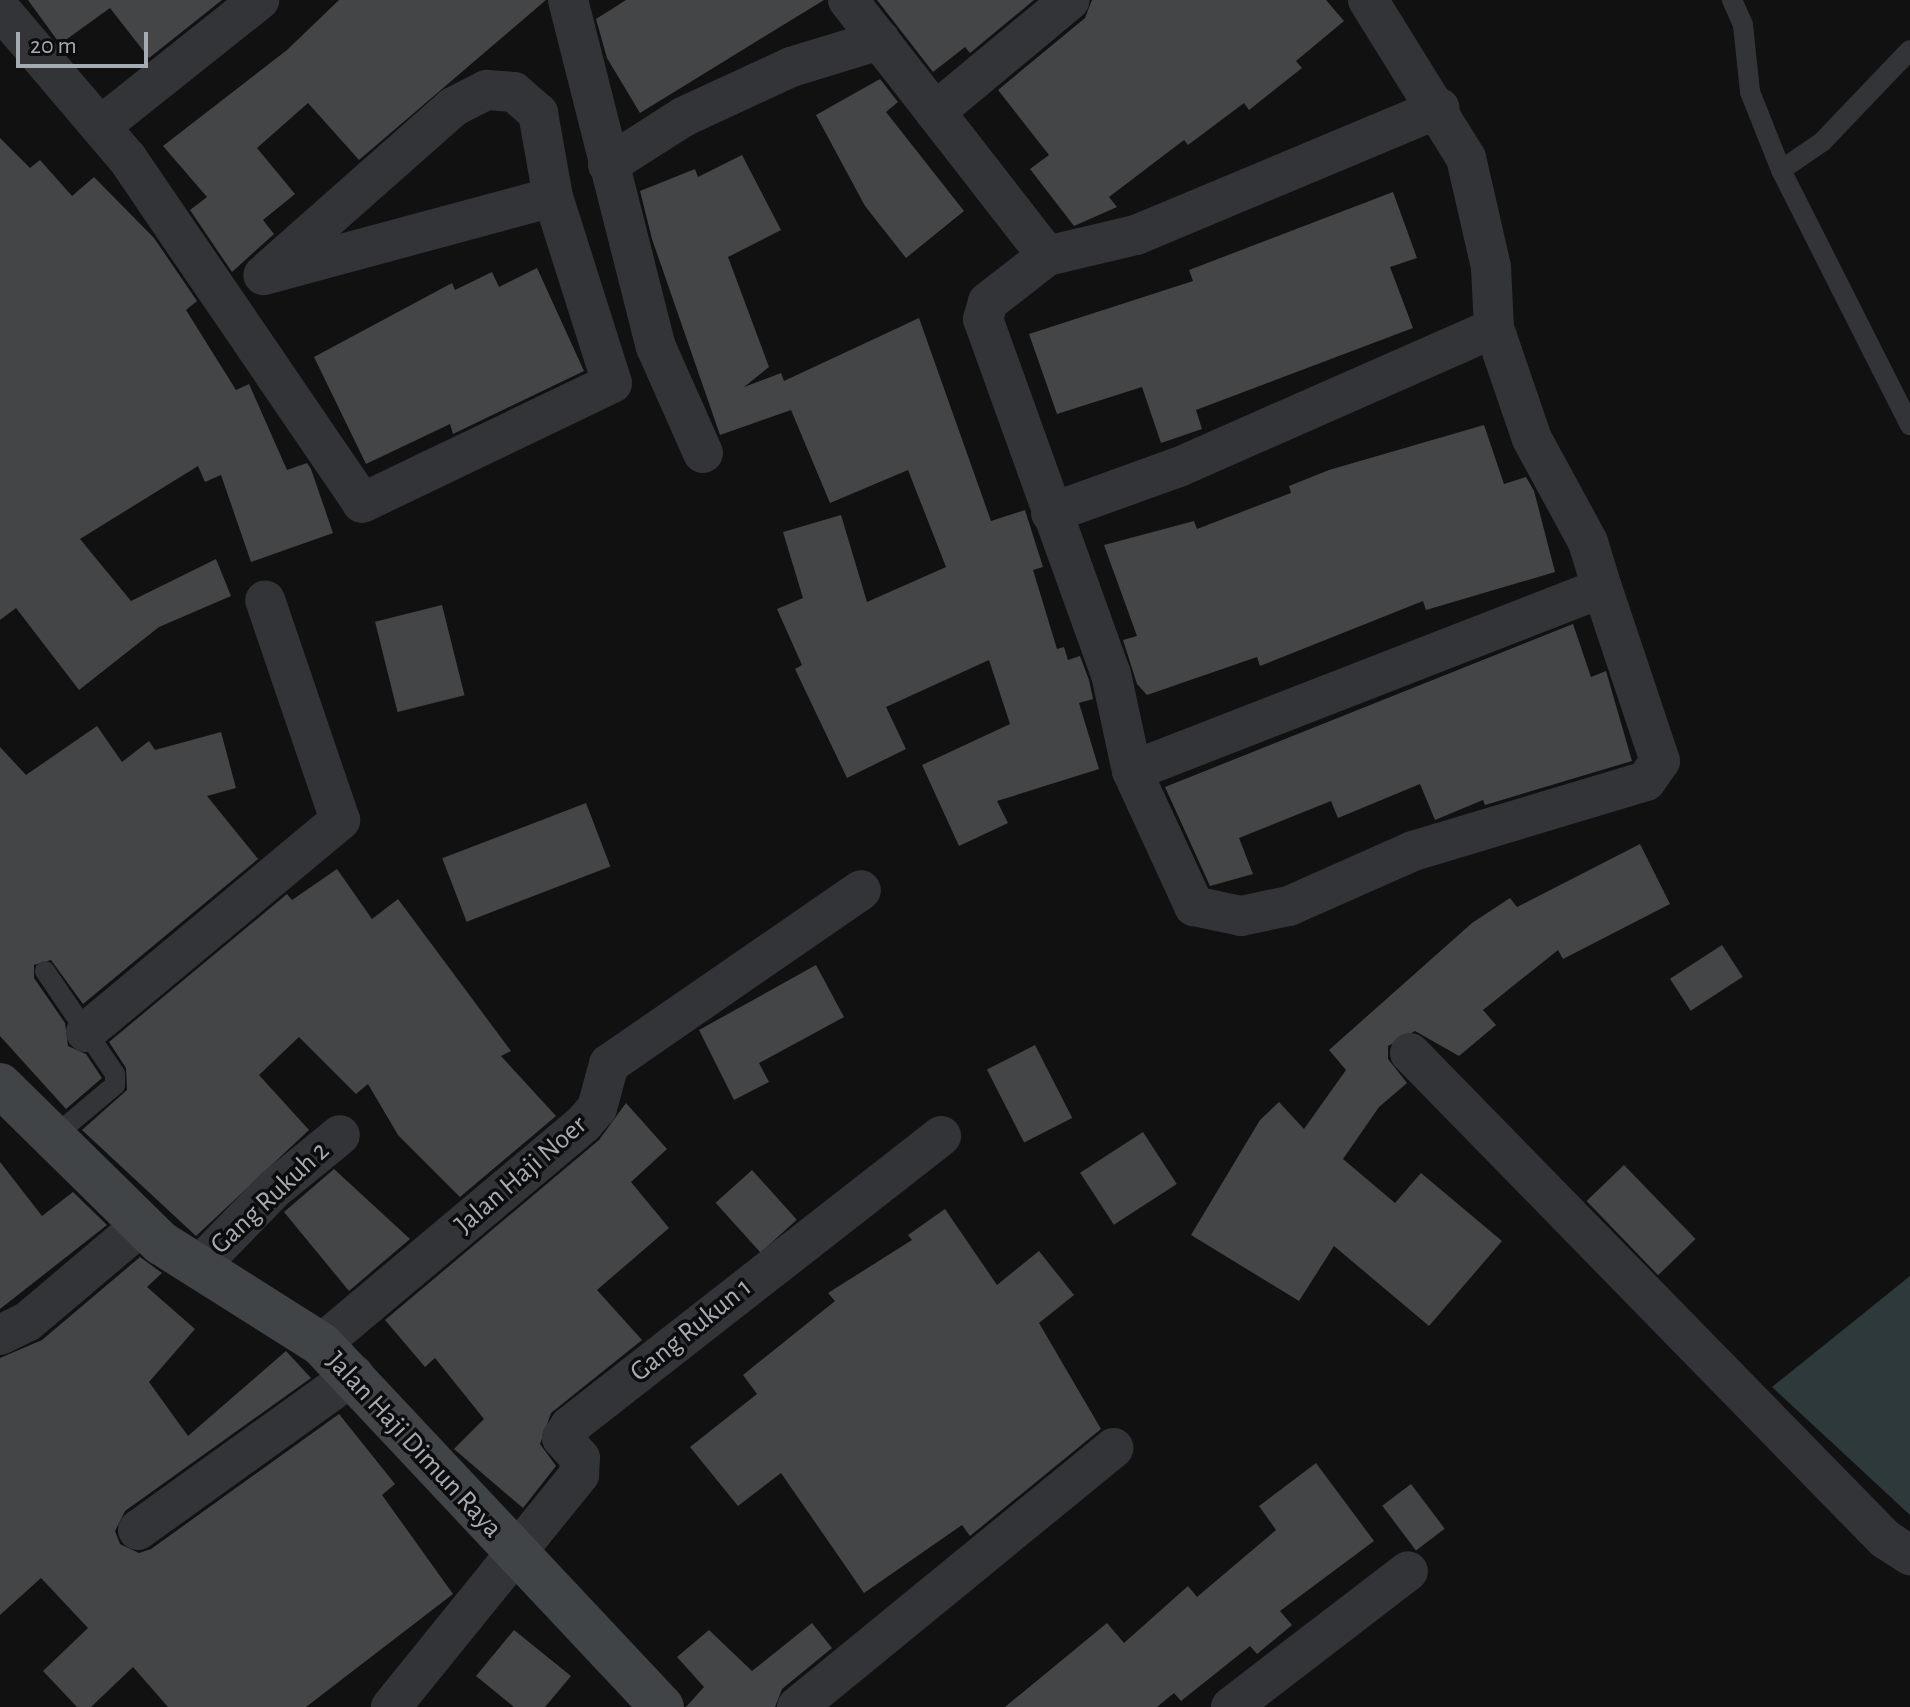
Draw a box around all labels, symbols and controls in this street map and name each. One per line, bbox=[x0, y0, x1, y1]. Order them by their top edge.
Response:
scale bar bbox=[20, 16, 152, 66]
text: 20 m bbox=[30, 34, 77, 58]
street label: Jalan Haji Noer bbox=[448, 1108, 594, 1242]
street label: Gang Rukuh 2 bbox=[204, 1135, 336, 1261]
street label: Gang Rukun 1 bbox=[623, 1271, 759, 1389]
street label: Jalan Haji Dimun Raya bbox=[319, 1345, 509, 1545]

